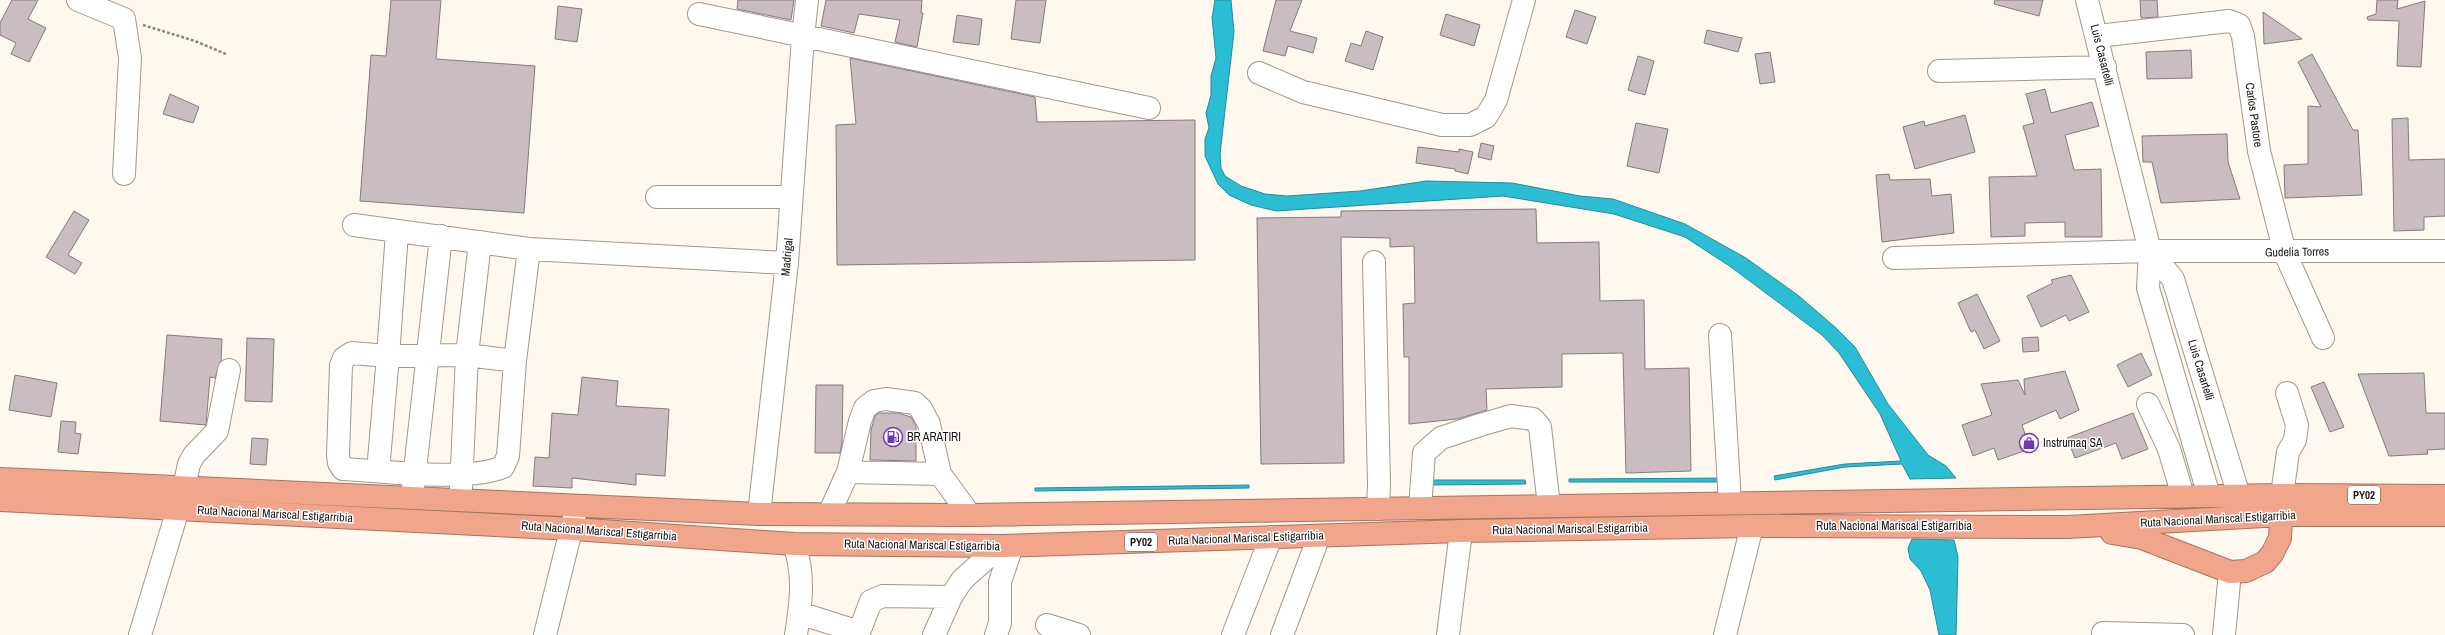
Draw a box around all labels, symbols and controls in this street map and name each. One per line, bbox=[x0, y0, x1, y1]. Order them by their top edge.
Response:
street label: Luis Casartelli bbox=[2087, 23, 2117, 87]
street label: Carlos Pastore bbox=[2242, 82, 2266, 148]
street label: Madrigal bbox=[777, 237, 797, 277]
street label: Gudelia Torres bbox=[2265, 243, 2329, 261]
street label: Luis Casartelli bbox=[2184, 338, 2218, 402]
fuel station icon: BR ARATIRI bbox=[882, 426, 904, 448]
place label: BR ARATIRI bbox=[907, 429, 961, 445]
shop icon: Instrumaq SA bbox=[2018, 432, 2040, 454]
place label: Instrumaq SA bbox=[2043, 435, 2103, 451]
road number: PY02 bbox=[2348, 486, 2380, 504]
street label: Ruta Nacional Mariscal Estigarribia bbox=[197, 502, 354, 526]
street label: Ruta Nacional Mariscal Estigarribia bbox=[2140, 507, 2297, 531]
street label: Ruta Nacional Mariscal Estigarribia bbox=[521, 518, 678, 544]
street label: Ruta Nacional Mariscal Estigarribia bbox=[1816, 518, 1972, 534]
street label: Ruta Nacional Mariscal Estigarribia bbox=[1492, 520, 1649, 538]
street label: Ruta Nacional Mariscal Estigarribia bbox=[1168, 527, 1325, 549]
road number: PY02 bbox=[1125, 533, 1157, 551]
street label: Ruta Nacional Mariscal Estigarribia bbox=[844, 536, 1001, 554]

